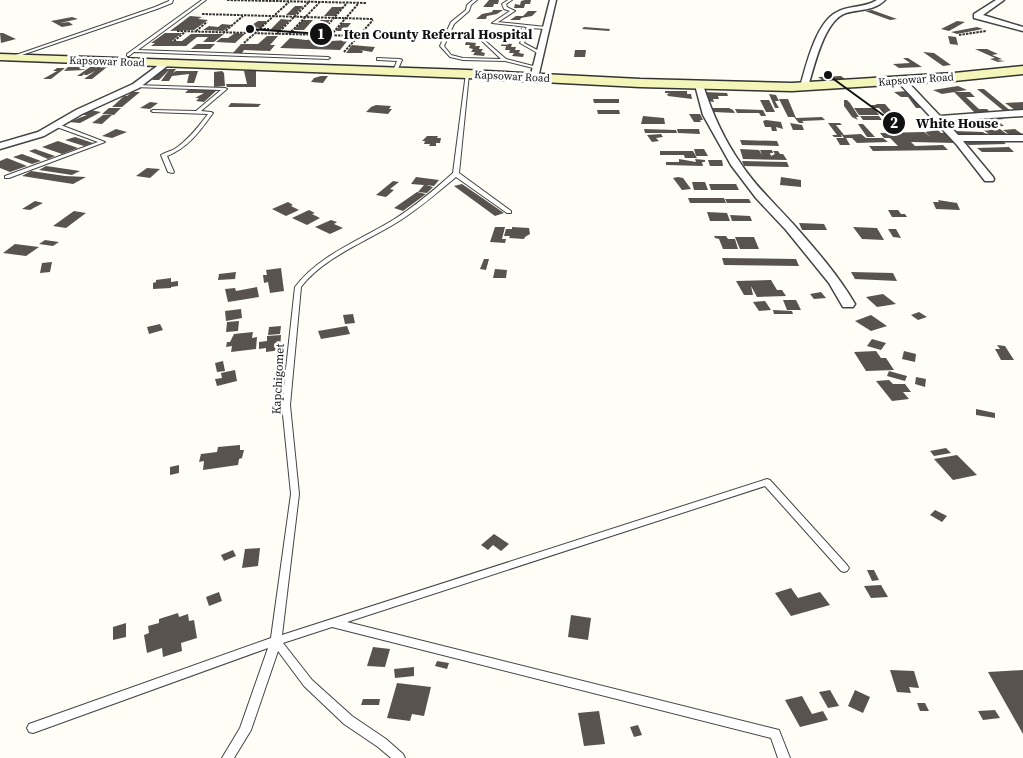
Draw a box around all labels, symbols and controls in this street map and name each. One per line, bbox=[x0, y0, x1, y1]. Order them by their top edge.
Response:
callout: Iten County Referral Hospital bbox=[308, 20, 542, 49]
text: 1 bbox=[317, 23, 325, 44]
text: Iten County Referral Hospital bbox=[343, 24, 533, 44]
street label: Kapsowar Road bbox=[69, 53, 146, 70]
street label: Kapsowar Road bbox=[474, 67, 551, 86]
street label: Kapsowar Road bbox=[878, 69, 955, 90]
callout: White House bbox=[881, 109, 1009, 138]
text: 2 bbox=[890, 112, 898, 133]
text: White House bbox=[916, 113, 998, 133]
street label: Kapchigomet bbox=[268, 343, 288, 415]

